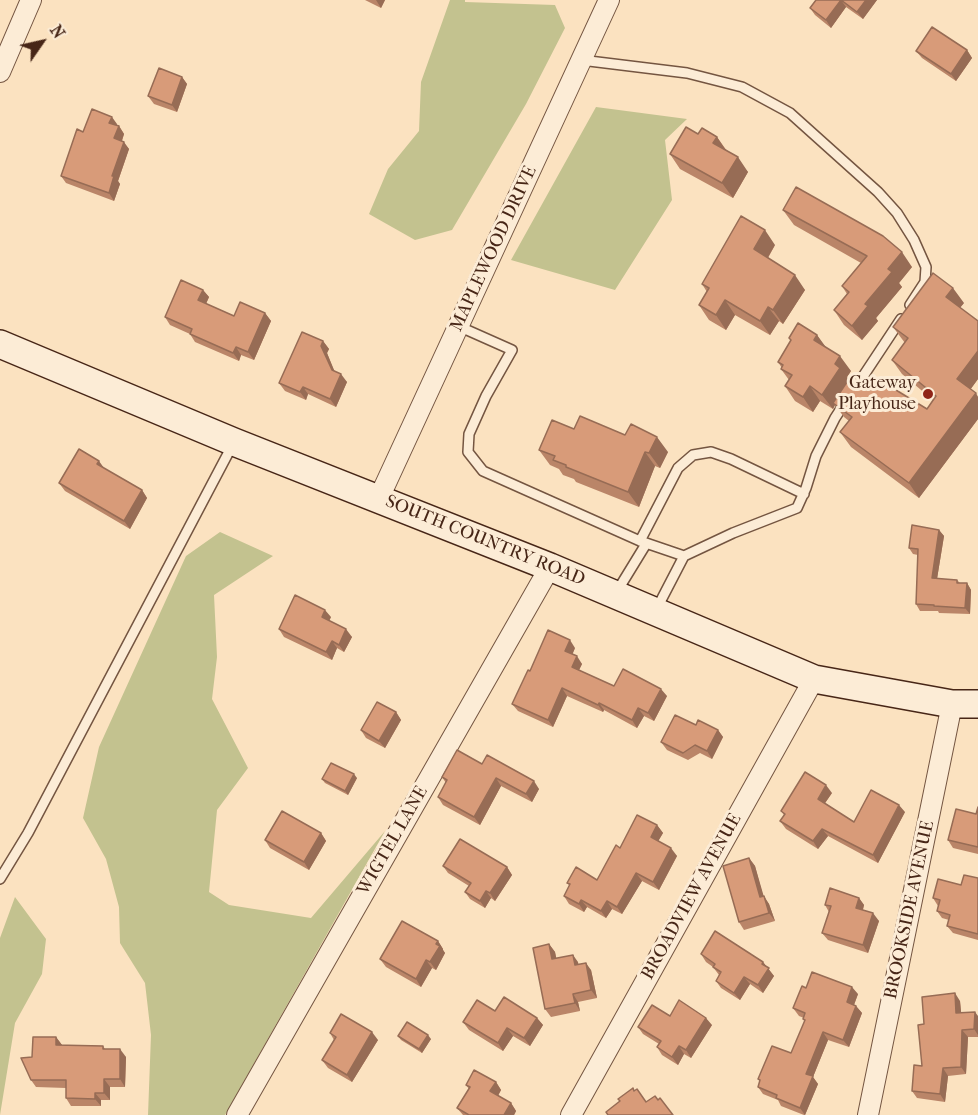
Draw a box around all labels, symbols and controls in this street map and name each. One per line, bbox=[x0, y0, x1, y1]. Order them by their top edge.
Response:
north arrow bbox=[12, 12, 72, 72]
text: N bbox=[46, 21, 69, 42]
street label: MAPLEWOOD DRIVE bbox=[446, 163, 542, 335]
place label: Gateway Playhouse bbox=[838, 373, 916, 416]
marker: Gateway Playhouse bbox=[921, 387, 935, 401]
street label: SOUTH COUNTRY ROAD bbox=[382, 491, 588, 591]
street label: WIGTEL LANE bbox=[353, 783, 433, 899]
street label: BROADVIEW AVENUE bbox=[637, 810, 747, 984]
street label: BROOKSIDE AVENUE bbox=[881, 819, 939, 1001]

